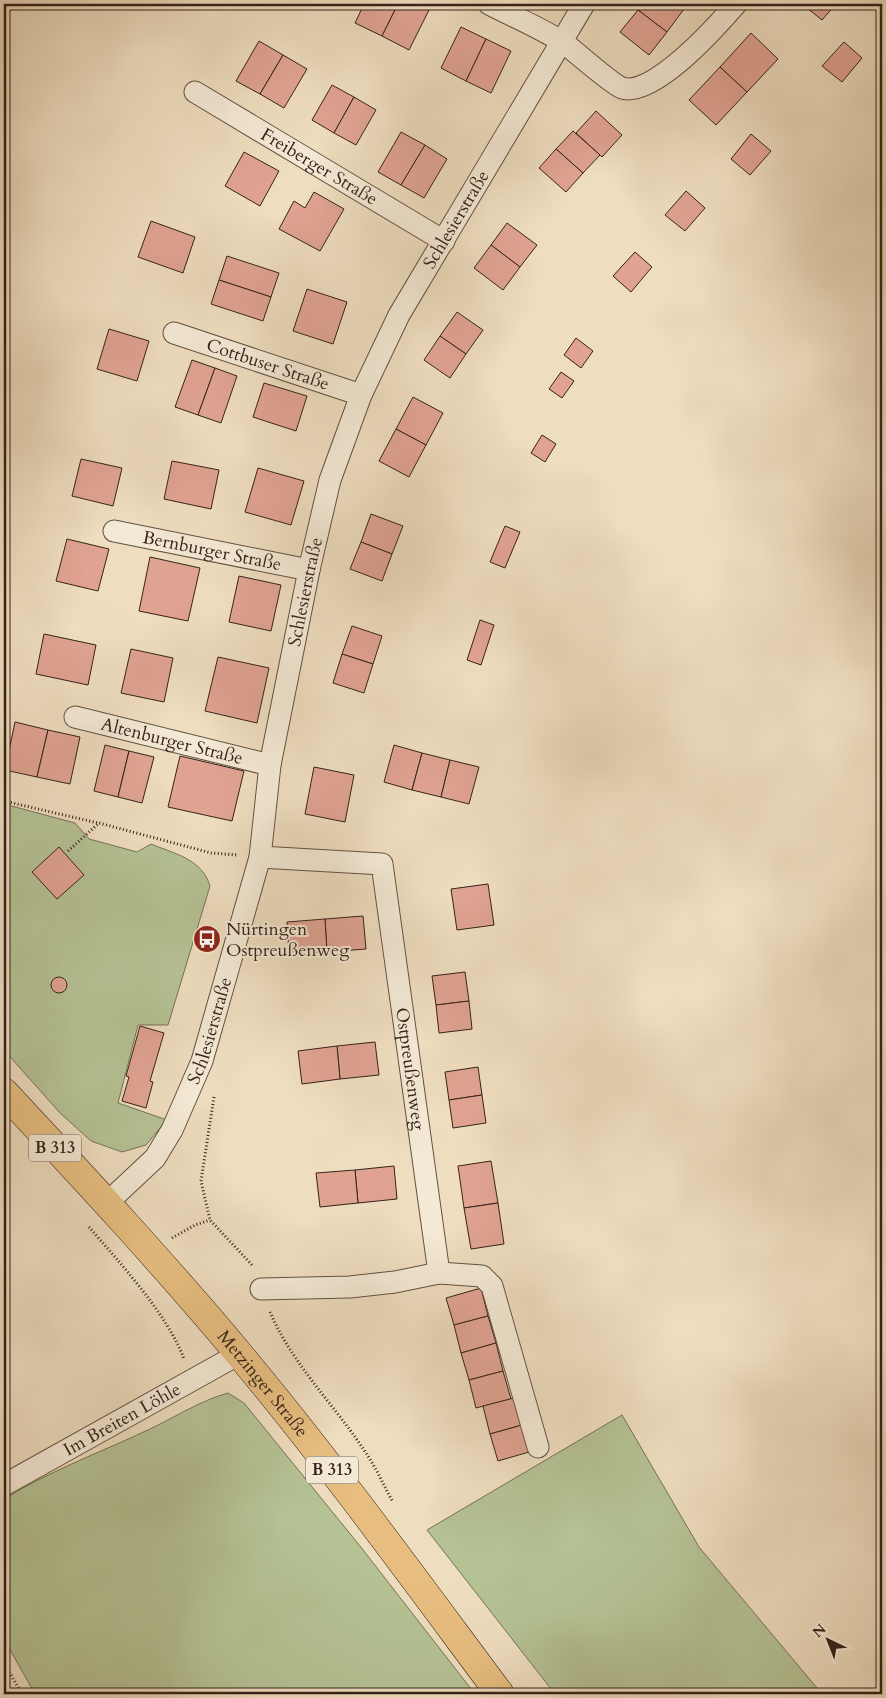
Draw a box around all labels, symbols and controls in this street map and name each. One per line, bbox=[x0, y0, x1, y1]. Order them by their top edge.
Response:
street label: Freiberger Straße bbox=[256, 122, 383, 211]
street label: Schlesierstraße bbox=[417, 165, 495, 273]
street label: Cottbuser Straße bbox=[203, 332, 333, 396]
street label: Bernburger Straße bbox=[140, 525, 284, 577]
street label: Schlesierstraße bbox=[282, 535, 329, 649]
street label: Altenburger Straße bbox=[99, 711, 246, 770]
place label: Nürtingen Ostpreußenweg bbox=[226, 917, 350, 963]
bus stop icon: Nürtingen Ostpreußenweg bbox=[192, 924, 222, 954]
street label: Schlesierstraße bbox=[181, 974, 238, 1088]
street label: Ostpreußenweg bbox=[390, 1006, 432, 1133]
road number: B 313 bbox=[29, 1134, 81, 1162]
street label: Metzinger Straße bbox=[212, 1324, 314, 1442]
street label: Im Breiten Löhle bbox=[59, 1377, 185, 1462]
road number: B 313 bbox=[306, 1456, 358, 1484]
north arrow bbox=[804, 1616, 854, 1666]
text: N bbox=[809, 1620, 830, 1642]

